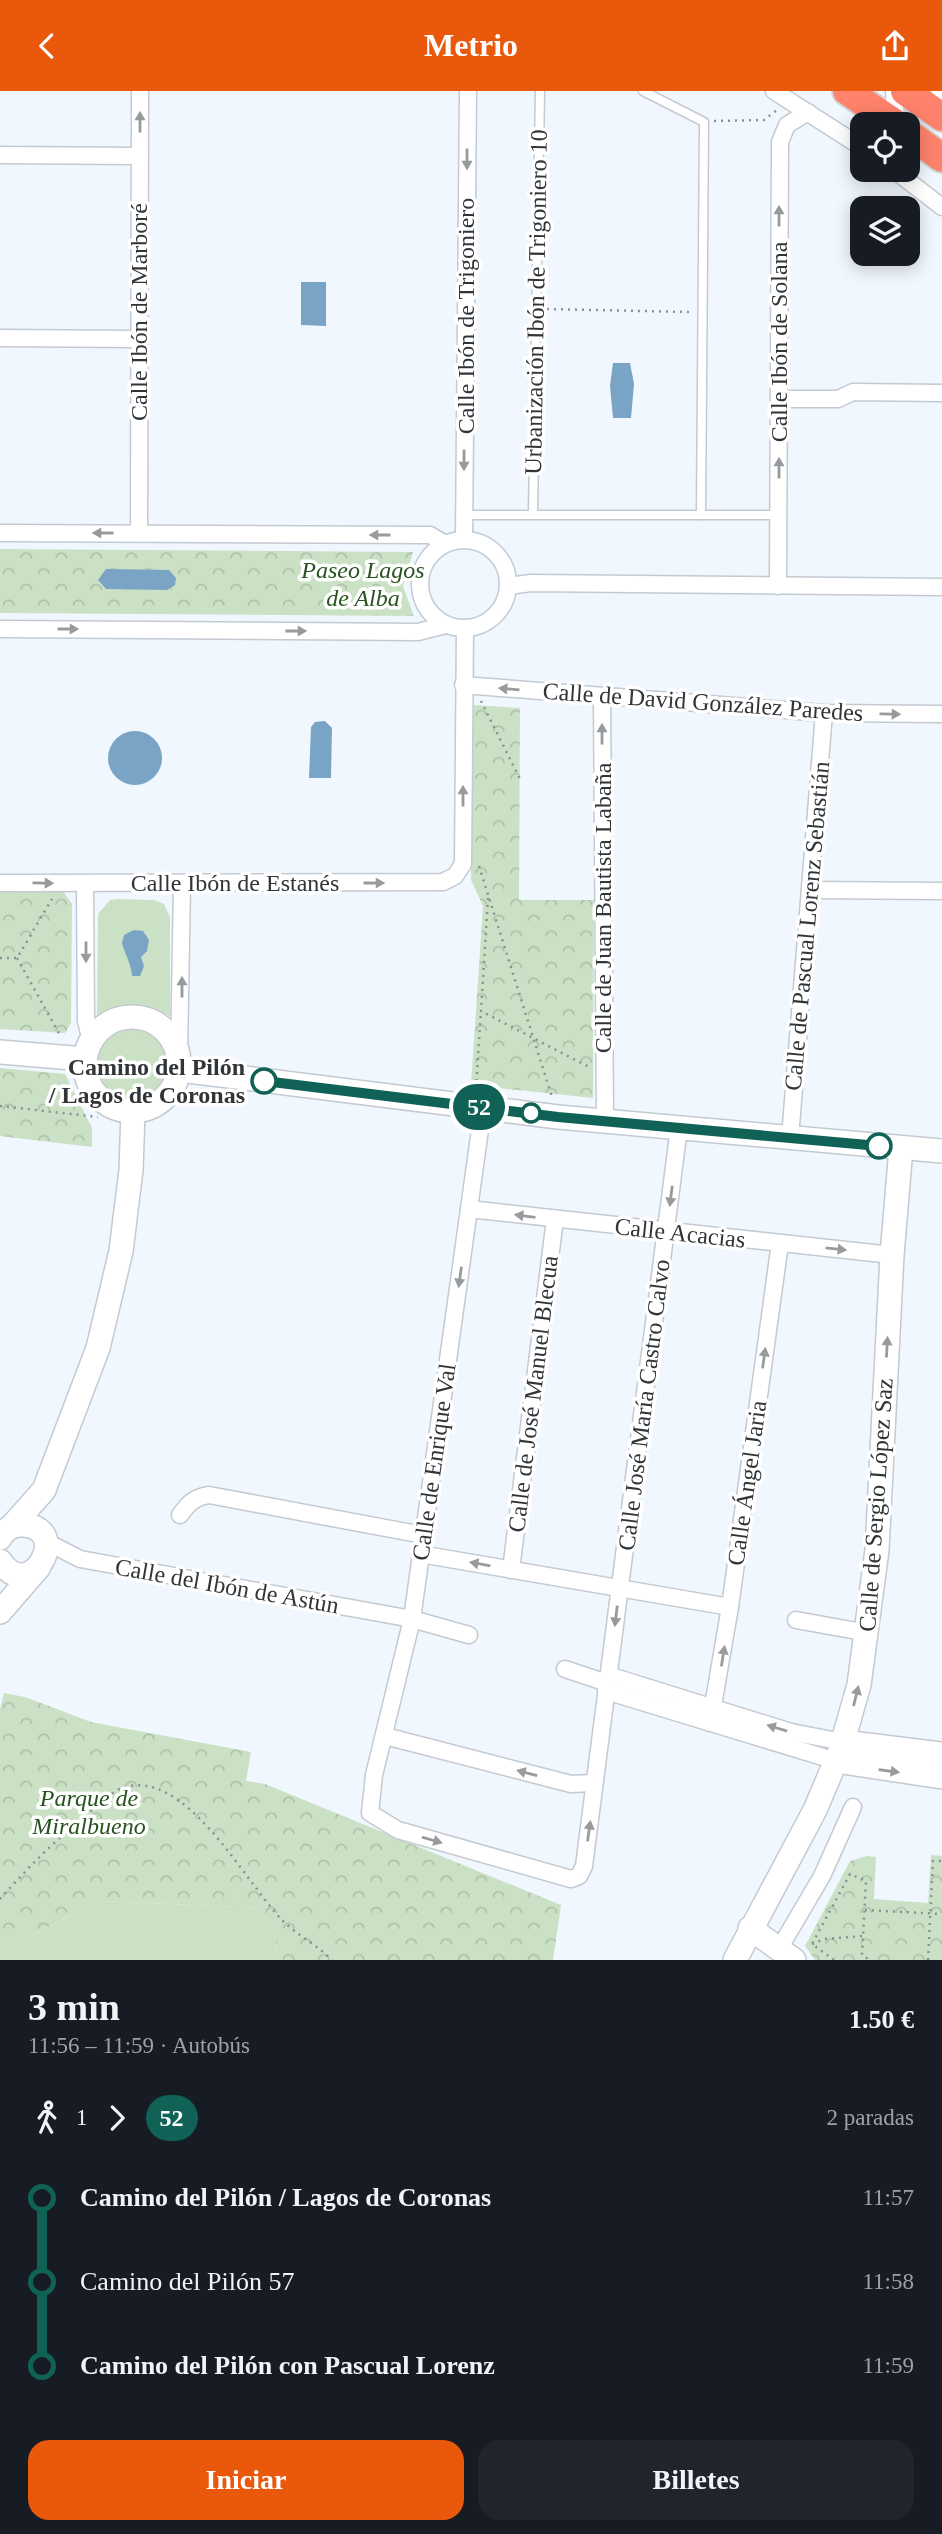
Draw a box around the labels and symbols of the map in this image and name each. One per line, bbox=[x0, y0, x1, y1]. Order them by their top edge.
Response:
one-way arrow bbox=[134, 111, 146, 133]
street label: Urbanización Ibón de Trigoniero 10 bbox=[520, 129, 552, 475]
one-way arrow bbox=[461, 148, 473, 170]
street label: Calle Ibón de Trigoniero bbox=[453, 198, 479, 434]
street label: Calle Ibón de Marboré bbox=[126, 203, 152, 421]
one-way arrow bbox=[773, 205, 785, 227]
street label: Calle Ibón de Solana bbox=[766, 241, 792, 442]
one-way arrow bbox=[459, 449, 470, 471]
one-way arrow bbox=[773, 457, 785, 479]
one-way arrow bbox=[92, 527, 114, 539]
one-way arrow bbox=[368, 529, 390, 541]
park label: Paseo Lagos de Alba bbox=[300, 557, 425, 611]
one-way arrow bbox=[57, 623, 79, 635]
one-way arrow bbox=[285, 625, 307, 637]
street label: Calle de David González Paredes bbox=[542, 678, 864, 726]
one-way arrow bbox=[498, 683, 520, 694]
one-way arrow bbox=[879, 708, 901, 720]
one-way arrow bbox=[596, 722, 608, 744]
street label: Calle de Pascual Lorenz Sebastián bbox=[780, 760, 834, 1092]
street label: Calle de Juan Bautista Labaña bbox=[590, 762, 616, 1053]
one-way arrow bbox=[457, 785, 469, 807]
street label: Calle Ibón de Estanés bbox=[131, 870, 339, 896]
one-way arrow bbox=[32, 877, 54, 889]
one-way arrow bbox=[363, 877, 385, 889]
one-way arrow bbox=[80, 941, 92, 963]
one-way arrow bbox=[176, 975, 188, 997]
place label: Camino del Pilón / Lagos de Coronas bbox=[48, 1054, 245, 1108]
marker: Camino del Pilón / Lagos de Coronas bbox=[251, 1068, 277, 1094]
line badge: 52 bbox=[448, 1084, 510, 1130]
unlabelled marker bbox=[521, 1103, 541, 1123]
unlabelled marker bbox=[866, 1133, 892, 1159]
one-way arrow bbox=[665, 1185, 676, 1207]
one-way arrow bbox=[514, 1210, 536, 1221]
street label: Calle Acacias bbox=[613, 1213, 747, 1253]
one-way arrow bbox=[825, 1244, 847, 1255]
street label: Calle de José Manuel Blecua bbox=[503, 1254, 563, 1534]
street label: Calle José María Castro Calvo bbox=[613, 1258, 675, 1552]
one-way arrow bbox=[454, 1266, 465, 1288]
one-way arrow bbox=[882, 1336, 893, 1358]
one-way arrow bbox=[759, 1347, 770, 1369]
street label: Calle de Enrique Val bbox=[407, 1361, 461, 1562]
street label: Calle de Sergio López Saz bbox=[854, 1377, 898, 1633]
street label: Calle Ángel Jaria bbox=[723, 1398, 772, 1567]
street label: Calle del Ibón de Astún bbox=[113, 1554, 341, 1618]
one-way arrow bbox=[469, 1559, 491, 1570]
one-way arrow bbox=[611, 1605, 622, 1627]
one-way arrow bbox=[718, 1645, 729, 1667]
one-way arrow bbox=[851, 1684, 862, 1706]
one-way arrow bbox=[766, 1722, 787, 1733]
one-way arrow bbox=[878, 1766, 900, 1777]
one-way arrow bbox=[516, 1767, 538, 1778]
park label: Parque de Miralbueno bbox=[31, 1785, 146, 1839]
one-way arrow bbox=[584, 1820, 595, 1842]
one-way arrow bbox=[422, 1835, 443, 1845]

